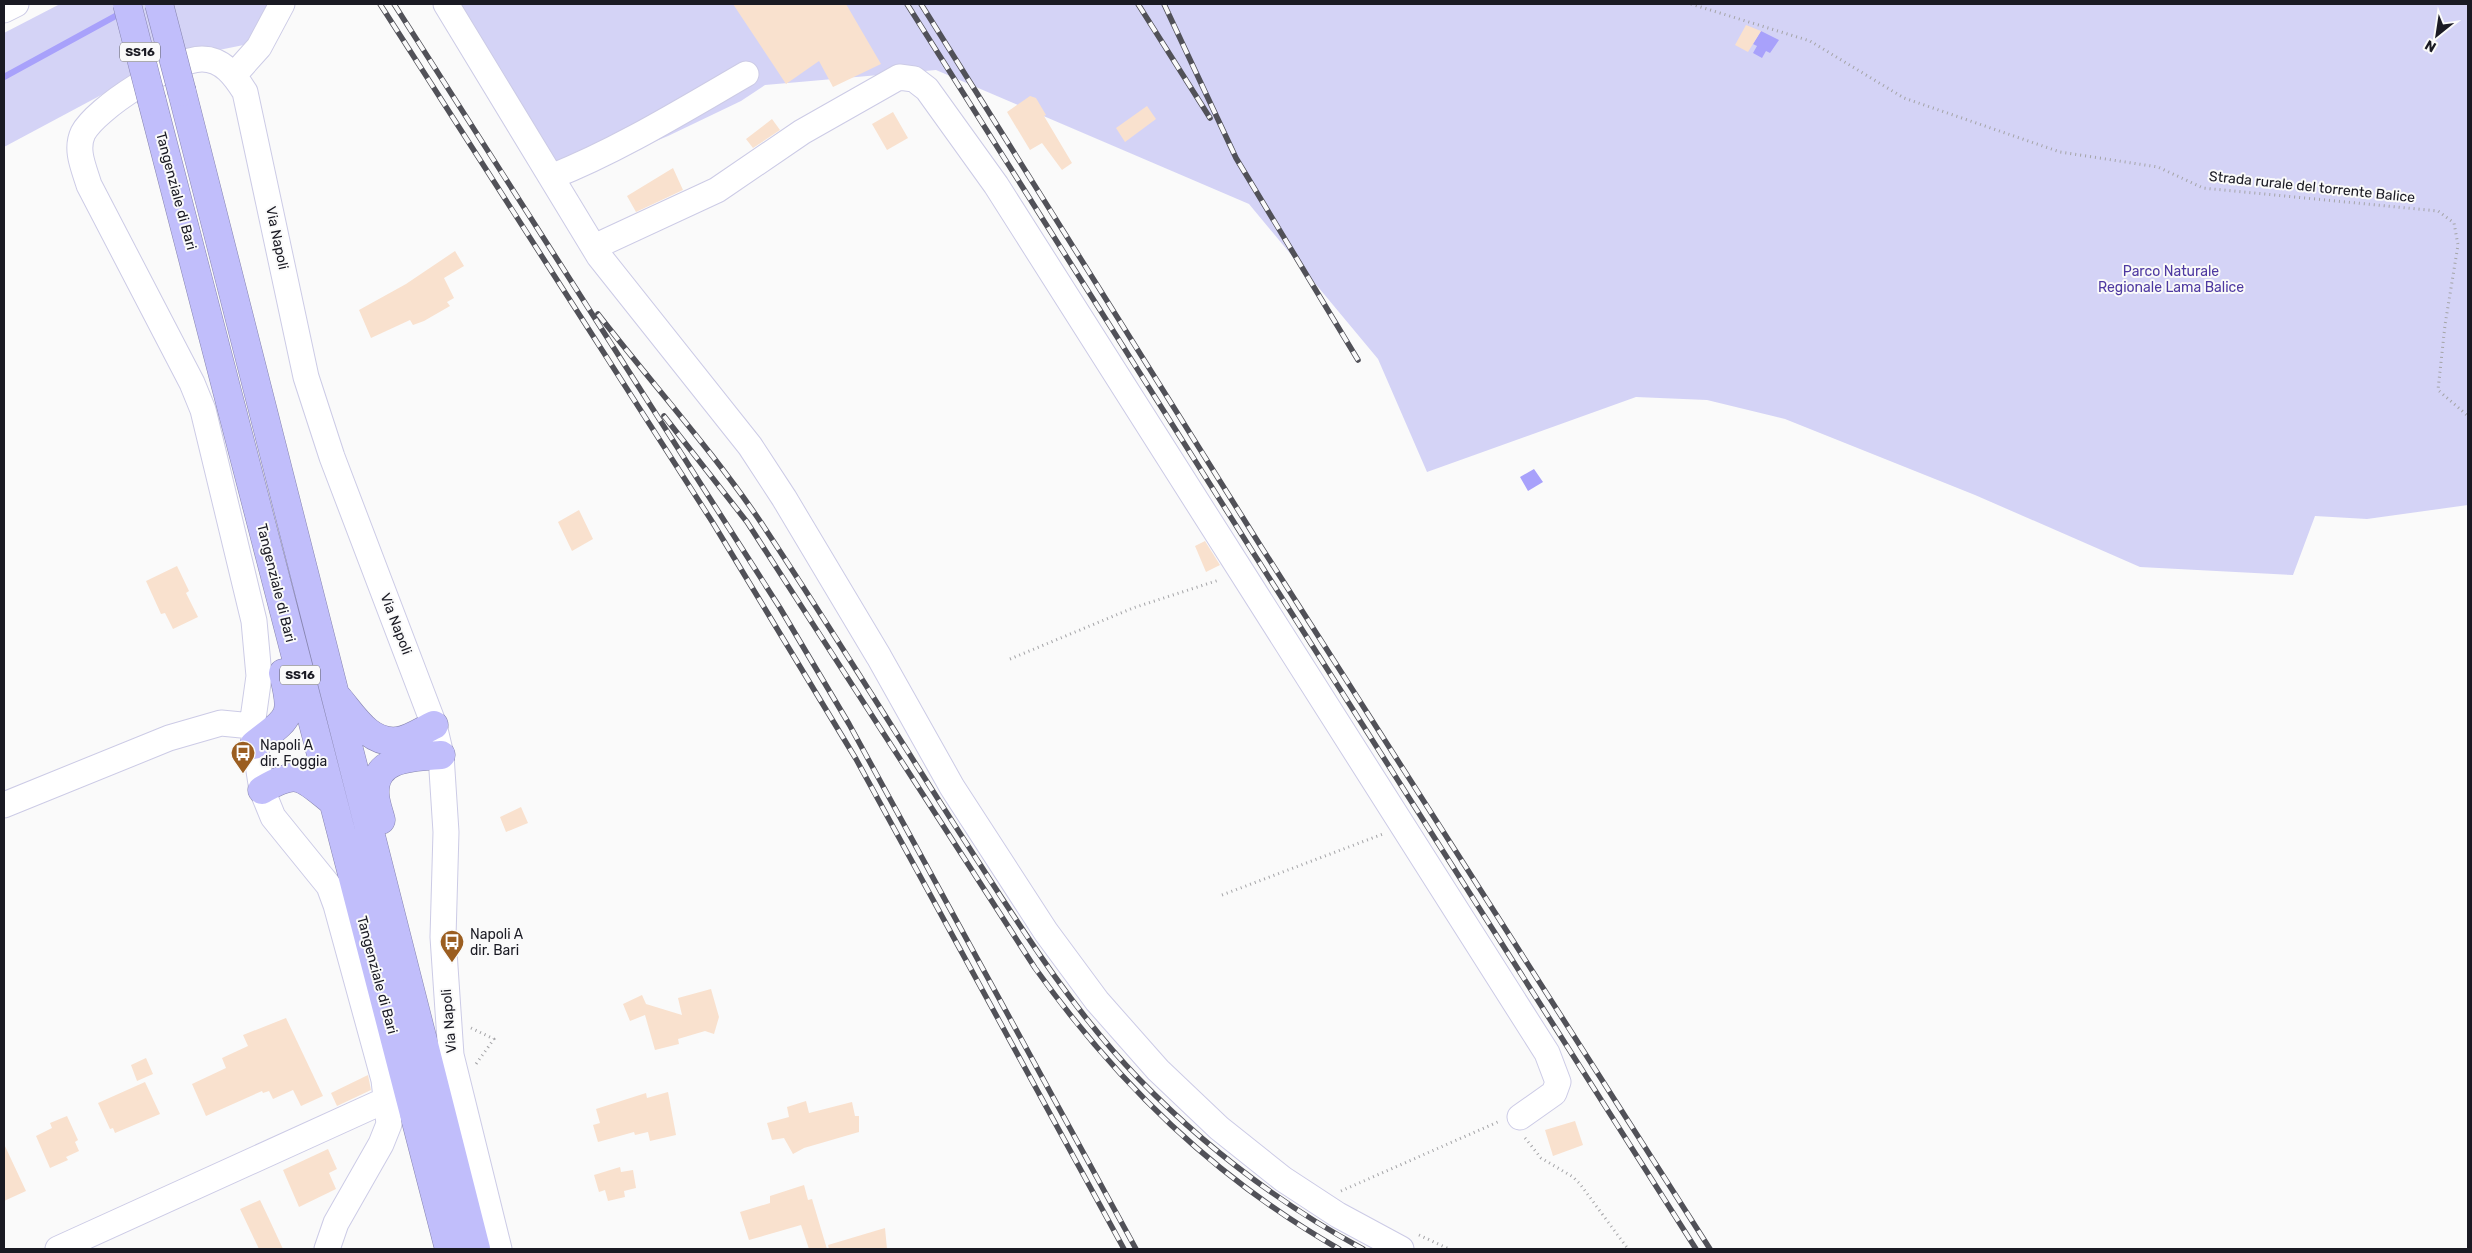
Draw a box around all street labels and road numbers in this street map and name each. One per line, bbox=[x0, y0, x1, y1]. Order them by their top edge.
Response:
road number: SS16 bbox=[120, 42, 160, 62]
street label: Tangenziale di Bari bbox=[152, 130, 200, 252]
street label: Strada rurale del torrente Balice bbox=[2208, 168, 2416, 206]
street label: Via Napoli bbox=[262, 205, 292, 271]
street label: Tangenziale di Bari bbox=[253, 522, 299, 644]
street label: Via Napoli bbox=[377, 591, 415, 657]
road number: SS16 bbox=[280, 666, 320, 684]
street label: Tangenziale di Bari bbox=[353, 914, 401, 1036]
street label: Via Napoli bbox=[438, 988, 460, 1054]

